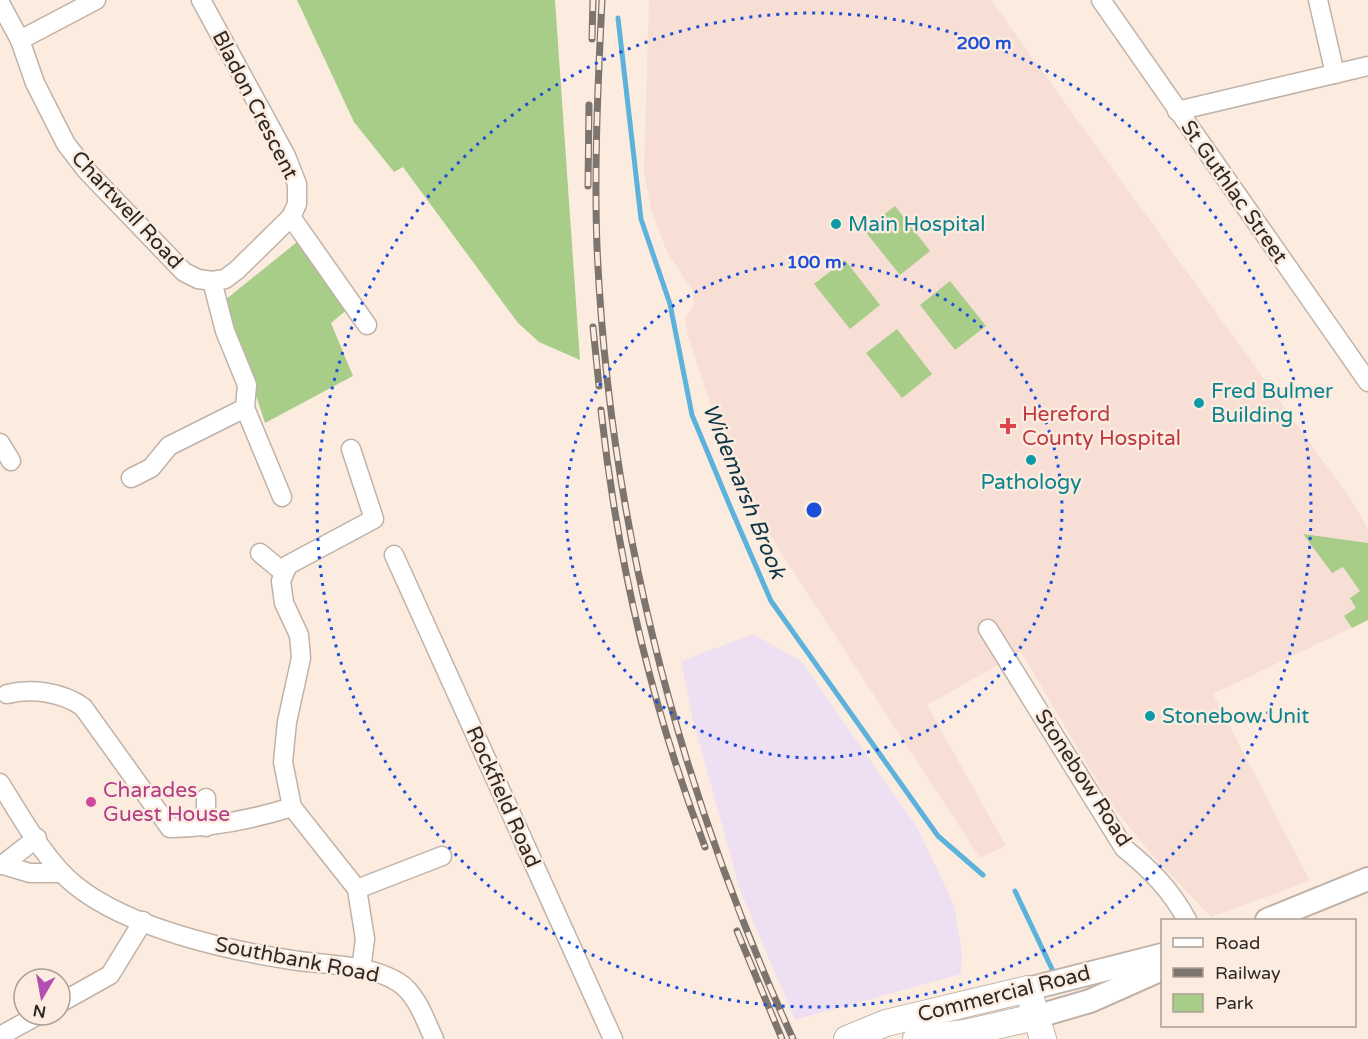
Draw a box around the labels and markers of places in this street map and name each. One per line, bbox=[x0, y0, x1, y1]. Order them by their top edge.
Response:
place label: Main Hospital bbox=[848, 212, 986, 237]
marker: Main Hospital bbox=[829, 217, 843, 231]
place label: Fred Bulmer Building bbox=[1211, 379, 1333, 428]
marker: Fred Bulmer Building bbox=[1192, 396, 1206, 410]
place label: Hereford County Hospital bbox=[1022, 402, 1181, 451]
marker: Hereford County Hospital bbox=[999, 417, 1017, 435]
marker: Pathology bbox=[1024, 453, 1038, 467]
place label: Pathology bbox=[980, 470, 1082, 495]
centre of rings bbox=[804, 500, 824, 520]
place label: Stonebow Unit bbox=[1162, 704, 1309, 729]
marker: Stonebow Unit bbox=[1143, 709, 1157, 723]
place label: Charades Guest House bbox=[103, 778, 230, 827]
marker: Charades Guest House bbox=[84, 795, 98, 809]

